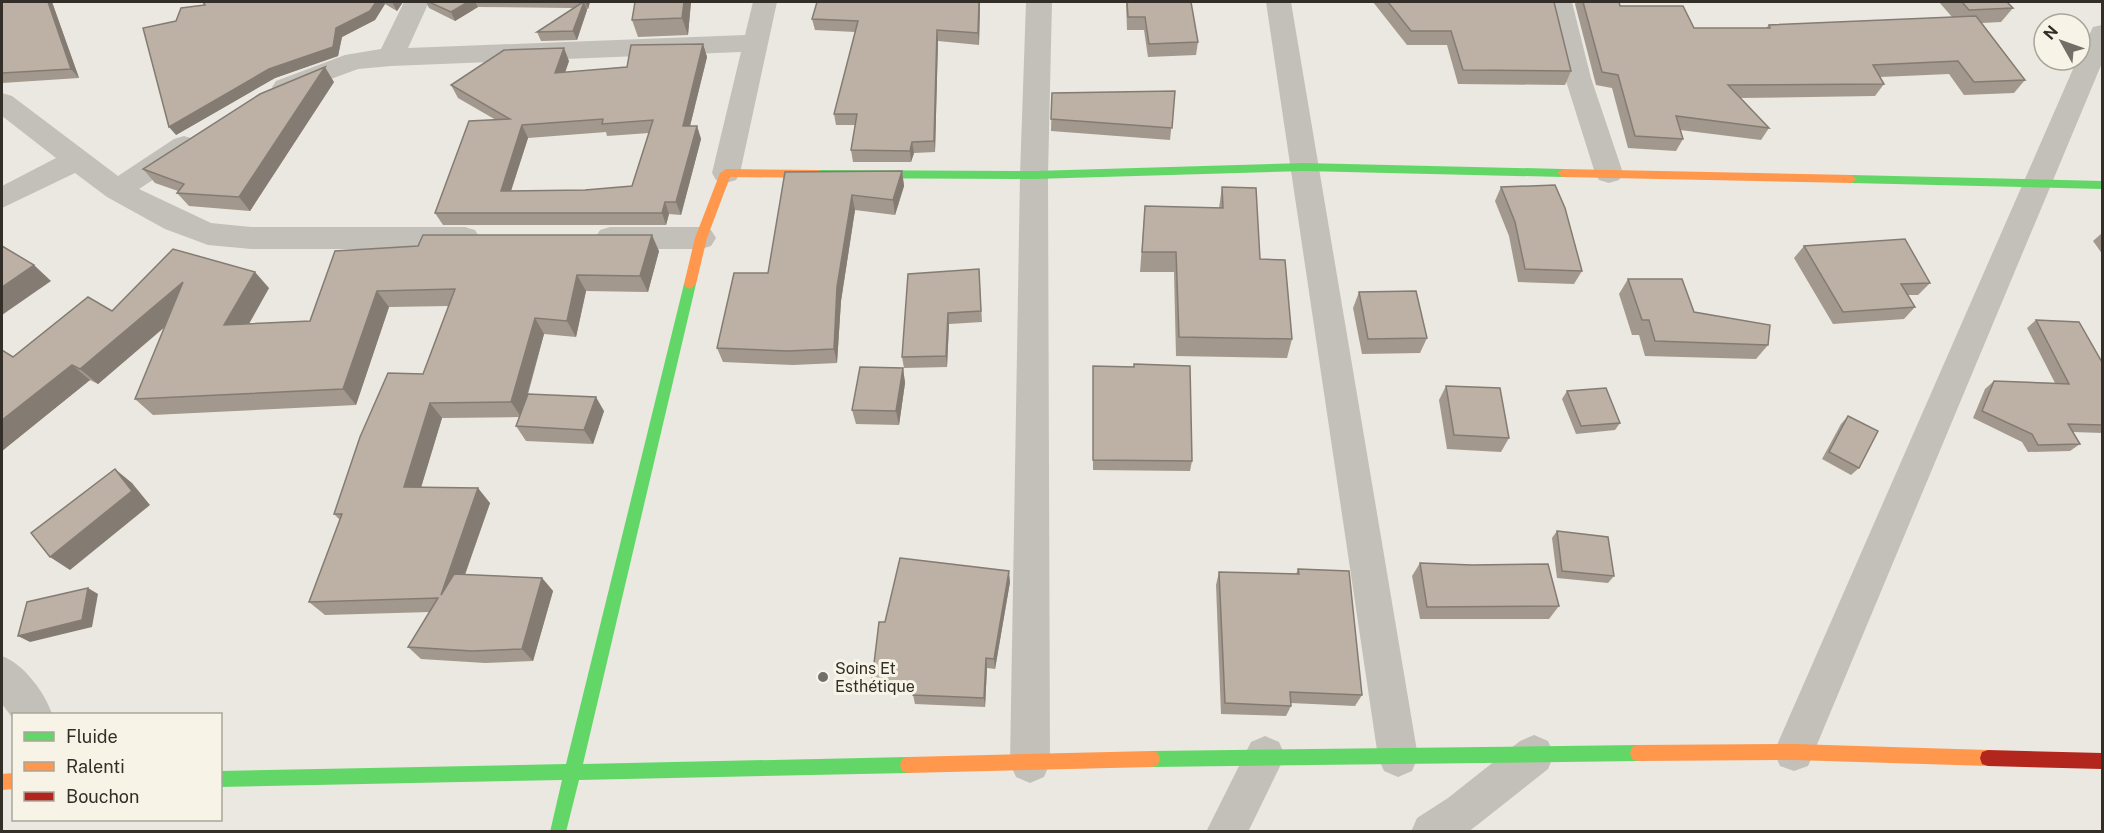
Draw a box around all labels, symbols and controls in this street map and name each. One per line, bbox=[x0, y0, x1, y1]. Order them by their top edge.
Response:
north arrow bbox=[2032, 12, 2092, 72]
text: N bbox=[2040, 22, 2062, 44]
place label: Soins Et Esthétique bbox=[835, 659, 915, 696]
marker: Soins Et Esthétique bbox=[816, 670, 830, 684]
legend bbox=[12, 713, 222, 821]
text: Fluide bbox=[66, 726, 118, 747]
text: Ralenti bbox=[66, 756, 125, 777]
text: Bouchon bbox=[66, 786, 139, 807]

